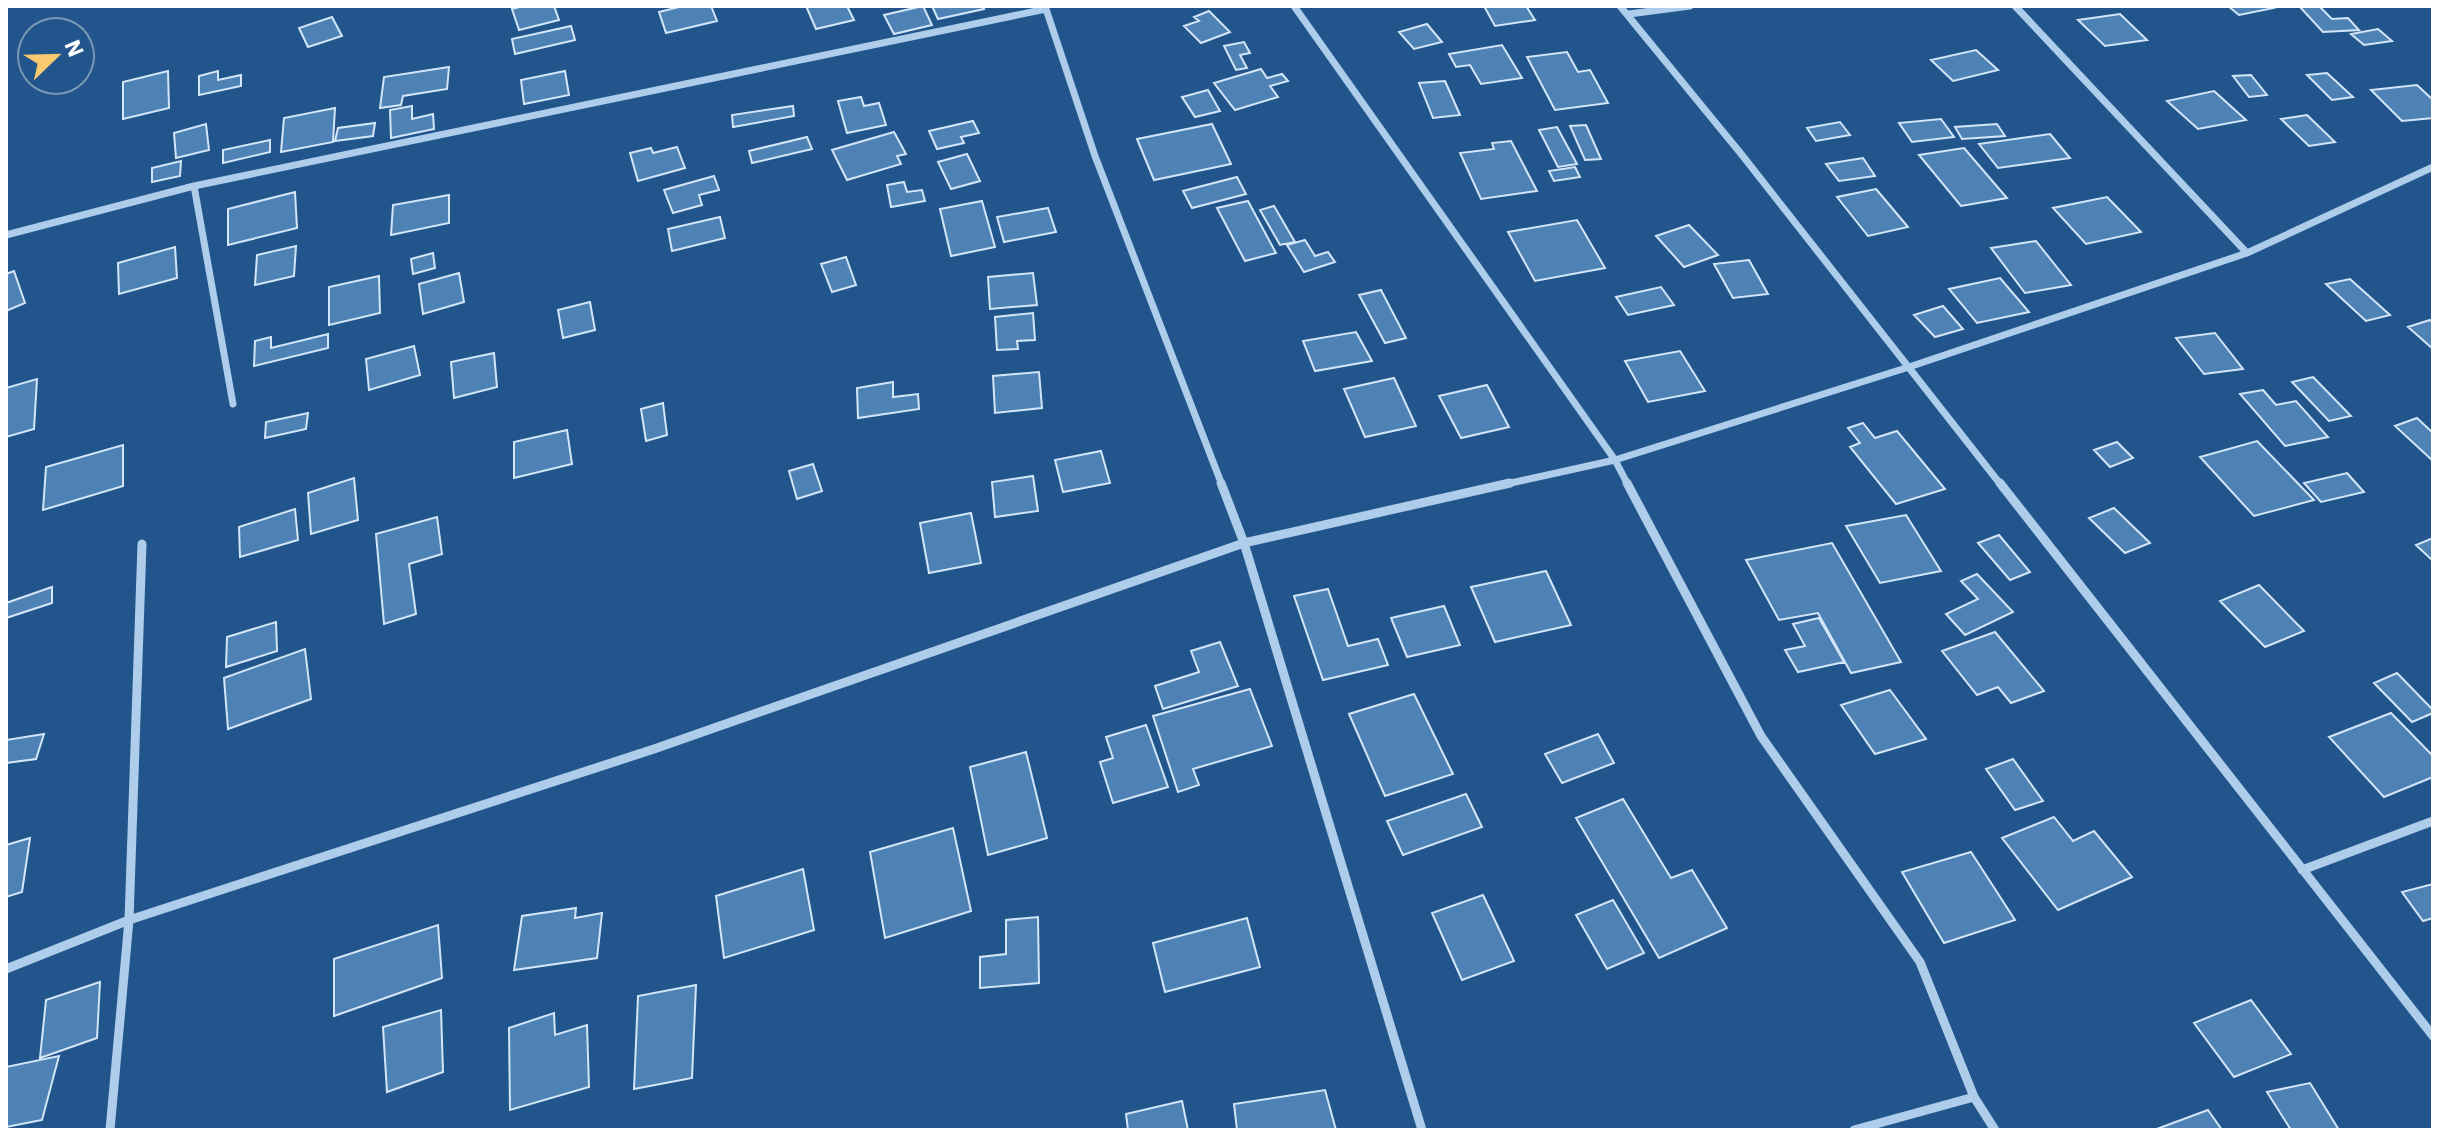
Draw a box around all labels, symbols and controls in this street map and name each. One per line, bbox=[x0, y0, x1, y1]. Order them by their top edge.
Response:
north arrow bbox=[16, 16, 96, 96]
text: N bbox=[58, 35, 91, 61]

